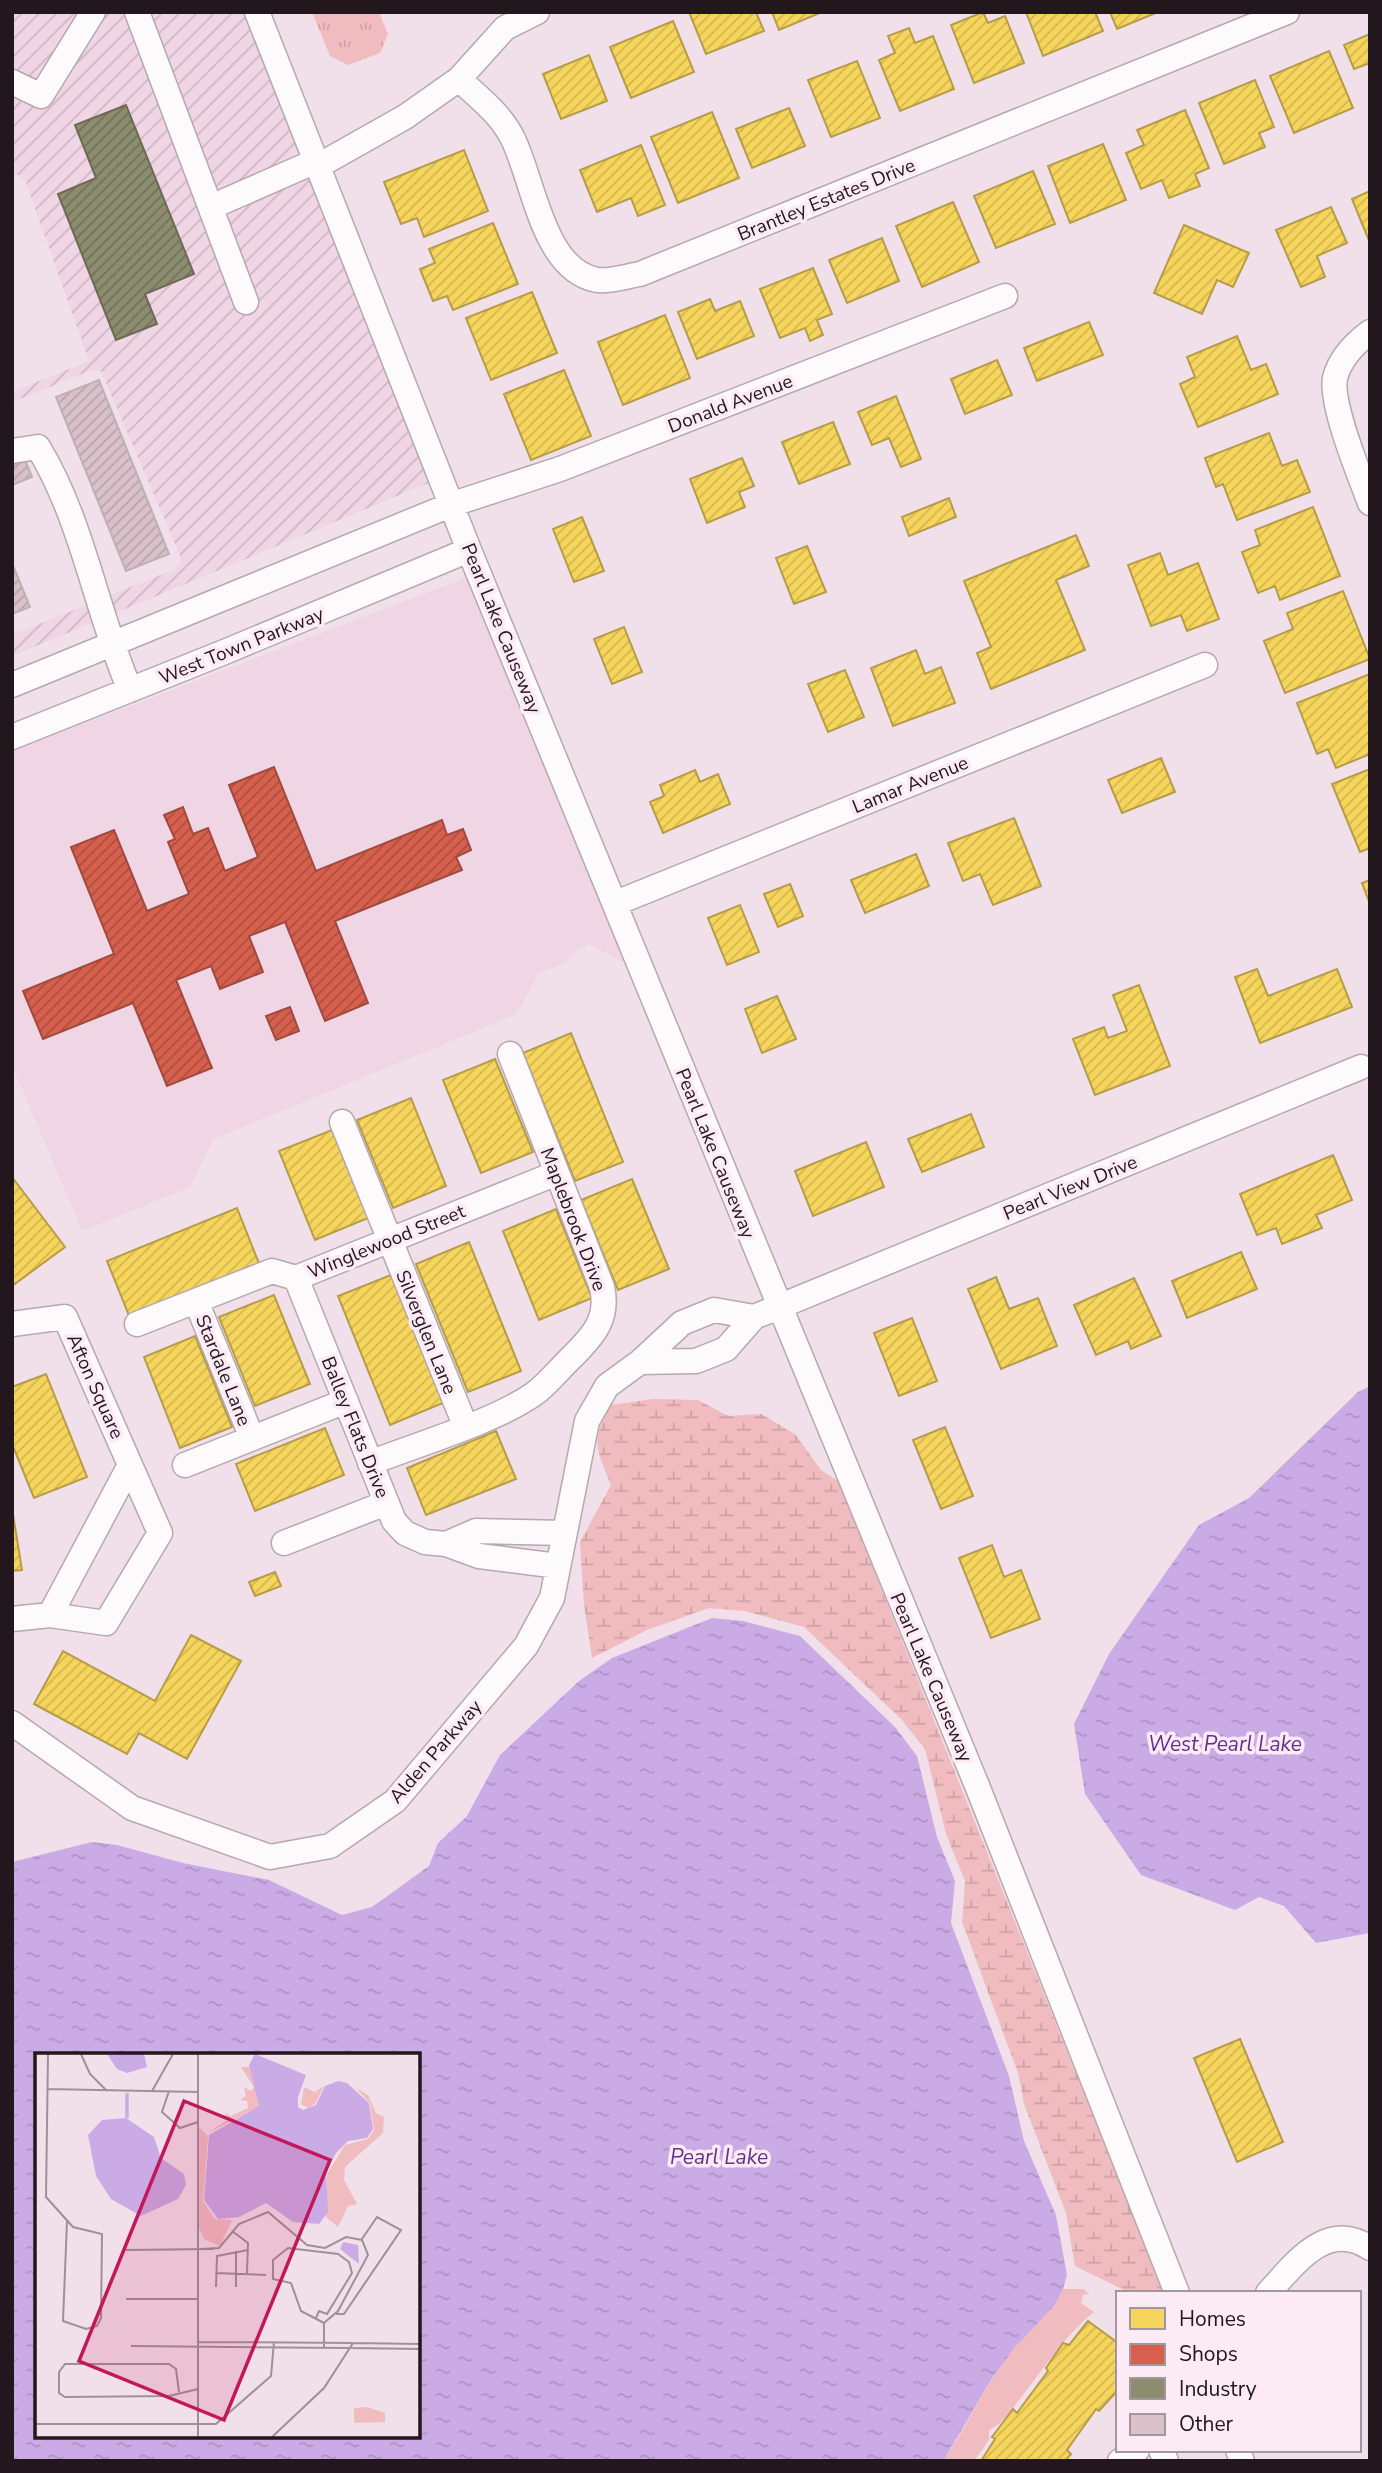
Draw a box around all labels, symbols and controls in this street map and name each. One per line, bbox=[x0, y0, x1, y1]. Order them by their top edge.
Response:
street label: Brantley Estates Drive bbox=[734, 152, 919, 248]
street label: Donald Avenue bbox=[664, 368, 796, 440]
street label: Pearl Lake Causeway bbox=[455, 539, 547, 718]
street label: West Town Parkway bbox=[155, 601, 328, 691]
street label: Lamar Avenue bbox=[848, 750, 972, 820]
street label: Pearl Lake Causeway bbox=[669, 1064, 761, 1243]
street label: Maplebrook Drive bbox=[534, 1144, 612, 1295]
street label: Pearl View Drive bbox=[999, 1149, 1141, 1227]
street label: Winglewood Street bbox=[304, 1198, 469, 1285]
street label: Silverglen Lane bbox=[389, 1266, 463, 1398]
street label: Stardale Lane bbox=[189, 1311, 257, 1430]
street label: Afton Square bbox=[60, 1330, 130, 1443]
street label: Balley Flats Drive bbox=[315, 1353, 395, 1502]
street label: Pearl Lake Causeway bbox=[884, 1589, 979, 1766]
street label: Alden Parkway bbox=[383, 1694, 488, 1809]
water label: West Pearl Lake bbox=[1148, 1730, 1302, 1758]
inset map bbox=[35, 2053, 420, 2438]
water label: Pearl Lake bbox=[670, 2143, 768, 2171]
legend bbox=[1116, 2291, 1361, 2452]
text: Homes bbox=[1179, 2305, 1246, 2333]
text: Shops bbox=[1179, 2340, 1238, 2368]
text: Industry bbox=[1179, 2375, 1257, 2403]
text: Other bbox=[1179, 2410, 1234, 2438]

